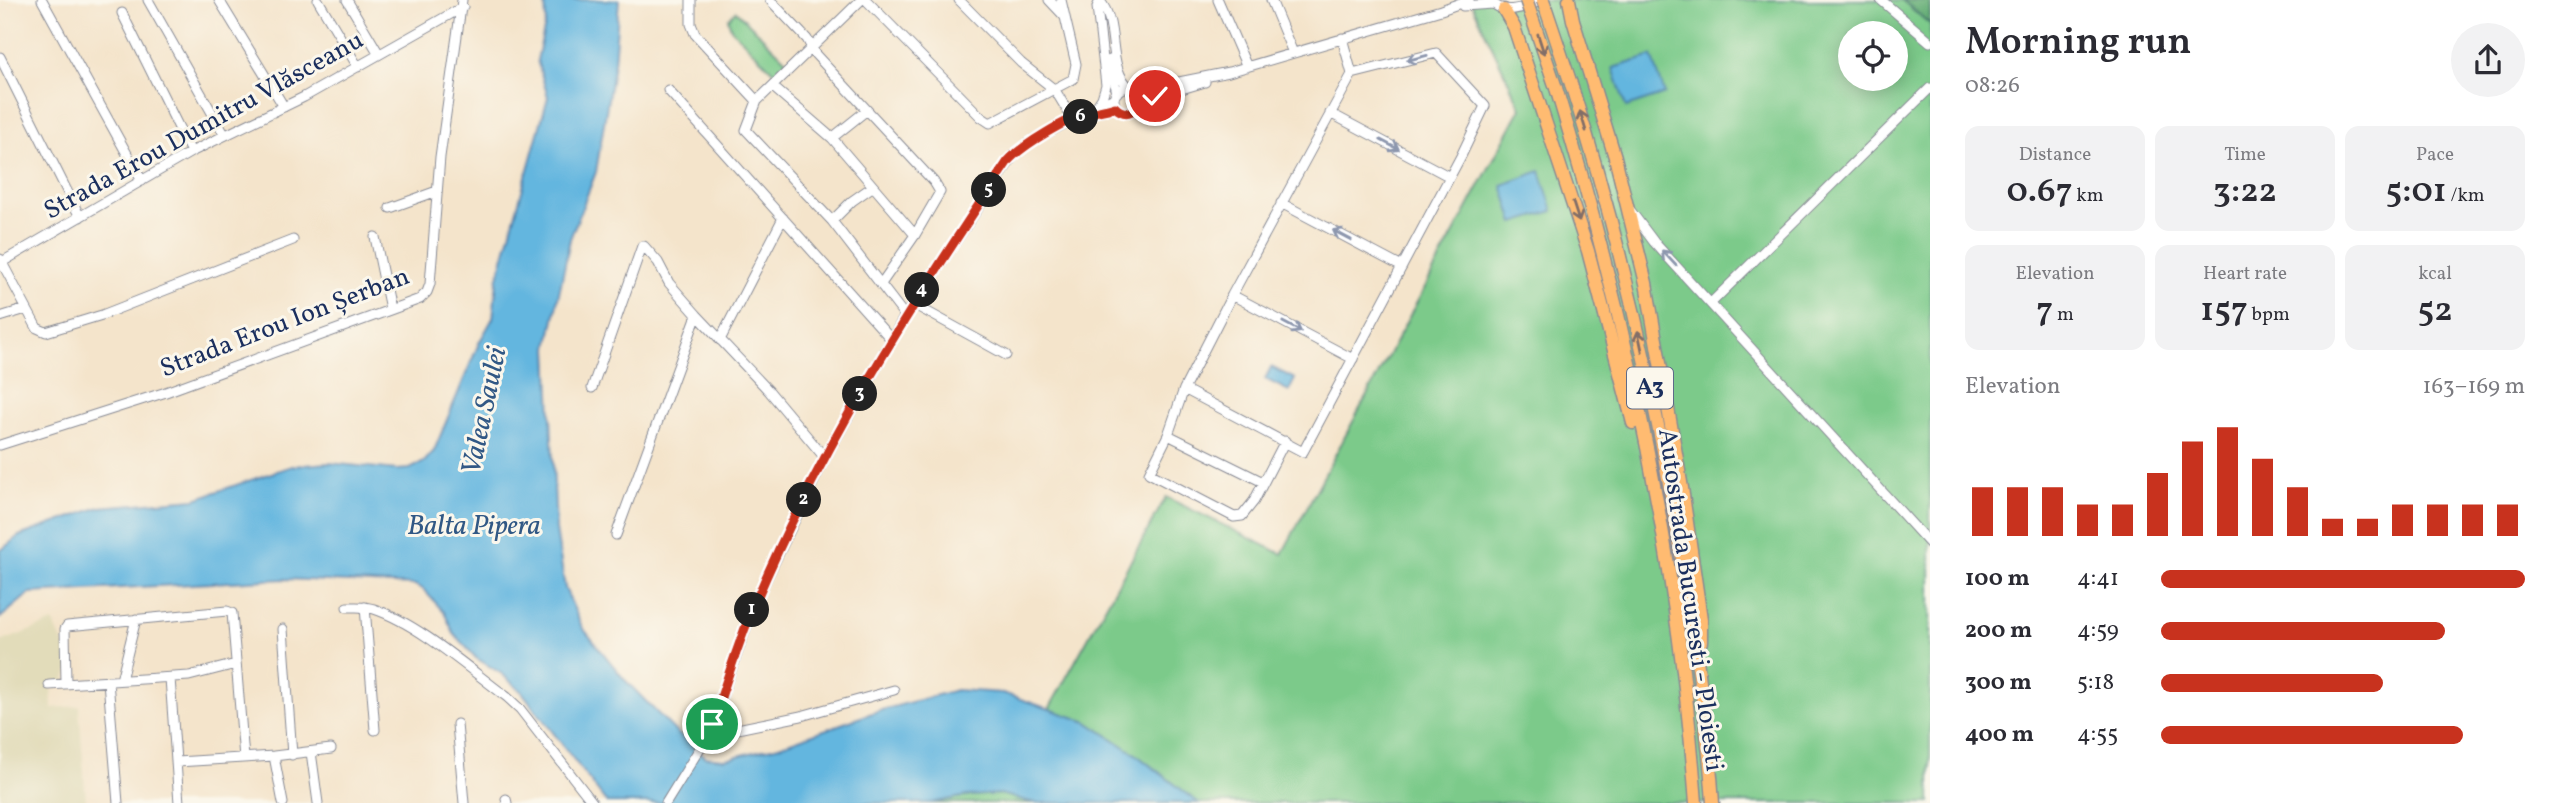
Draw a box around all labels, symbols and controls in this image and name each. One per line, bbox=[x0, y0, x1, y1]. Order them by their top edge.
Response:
text: Morning run bbox=[1965, 17, 2191, 70]
map controls bbox=[1838, 21, 1908, 91]
button: locate bbox=[1838, 21, 1908, 91]
street label: Strada Erou Dumitru Vlăsceanu bbox=[38, 23, 370, 229]
button: share bbox=[2451, 23, 2525, 97]
one-way arrow bbox=[1535, 33, 1548, 55]
one-way arrow bbox=[1406, 52, 1428, 65]
pin bbox=[1125, 66, 1185, 126]
text: 08:26 bbox=[1965, 70, 2020, 102]
icon: check bbox=[1136, 77, 1174, 115]
pin: 6 bbox=[1064, 100, 1098, 134]
text: 6 bbox=[1075, 103, 1086, 129]
one-way arrow bbox=[1576, 111, 1589, 133]
one-way arrow bbox=[1379, 138, 1400, 152]
text: Distance bbox=[2019, 142, 2091, 168]
text: Time bbox=[2224, 142, 2266, 168]
text: Pace bbox=[2416, 142, 2454, 168]
text: 0.67 bbox=[2006, 168, 2073, 216]
text: 3:22 bbox=[2213, 168, 2277, 216]
text: 5:01 bbox=[2385, 168, 2447, 216]
pin: 5 bbox=[972, 172, 1006, 208]
text: 5 bbox=[984, 176, 993, 202]
text: km bbox=[2073, 183, 2104, 209]
text: /km bbox=[2447, 183, 2485, 209]
one-way arrow bbox=[1570, 201, 1583, 223]
one-way arrow bbox=[1332, 228, 1352, 242]
one-way arrow bbox=[1660, 250, 1677, 267]
street label: Strada Erou Ion Șerban bbox=[155, 259, 415, 387]
text: Elevation bbox=[2016, 261, 2094, 287]
text: Heart rate bbox=[2203, 261, 2287, 287]
text: kcal bbox=[2418, 261, 2452, 287]
pin: 4 bbox=[904, 272, 940, 308]
text: 4 bbox=[916, 276, 927, 302]
text: 7 bbox=[2036, 287, 2053, 335]
text: 157 bbox=[2200, 287, 2248, 335]
text: 52 bbox=[2417, 287, 2453, 335]
text: m bbox=[2053, 302, 2074, 328]
text: bpm bbox=[2248, 302, 2290, 328]
one-way arrow bbox=[1281, 320, 1302, 334]
one-way arrow bbox=[1633, 331, 1646, 353]
water label: Valea Saulei bbox=[452, 343, 518, 478]
road number: A3 bbox=[1627, 368, 1673, 408]
text: Elevation bbox=[1965, 371, 2061, 403]
text: 163–169 m bbox=[2422, 371, 2525, 403]
pin: 3 bbox=[842, 376, 878, 412]
text: 3 bbox=[855, 380, 864, 406]
street label: Autostrada Bucuresti - Ploiesti bbox=[1648, 426, 1732, 774]
pin: 2 bbox=[786, 482, 822, 518]
text: 2 bbox=[799, 486, 808, 512]
water label: Balta Pipera bbox=[407, 507, 541, 546]
text: 100 m bbox=[1965, 563, 2030, 595]
text: 4:41 bbox=[2077, 563, 2119, 595]
pin: 1 bbox=[734, 592, 770, 628]
text: 1 bbox=[748, 596, 755, 622]
text: 200 m bbox=[1965, 615, 2032, 647]
text: 4:59 bbox=[2077, 615, 2119, 647]
text: 300 m bbox=[1965, 667, 2032, 699]
text: 5:18 bbox=[2077, 667, 2114, 699]
pin bbox=[682, 694, 742, 754]
icon: arrive bbox=[693, 705, 731, 743]
text: 400 m bbox=[1965, 719, 2034, 751]
text: 4:55 bbox=[2077, 719, 2118, 751]

